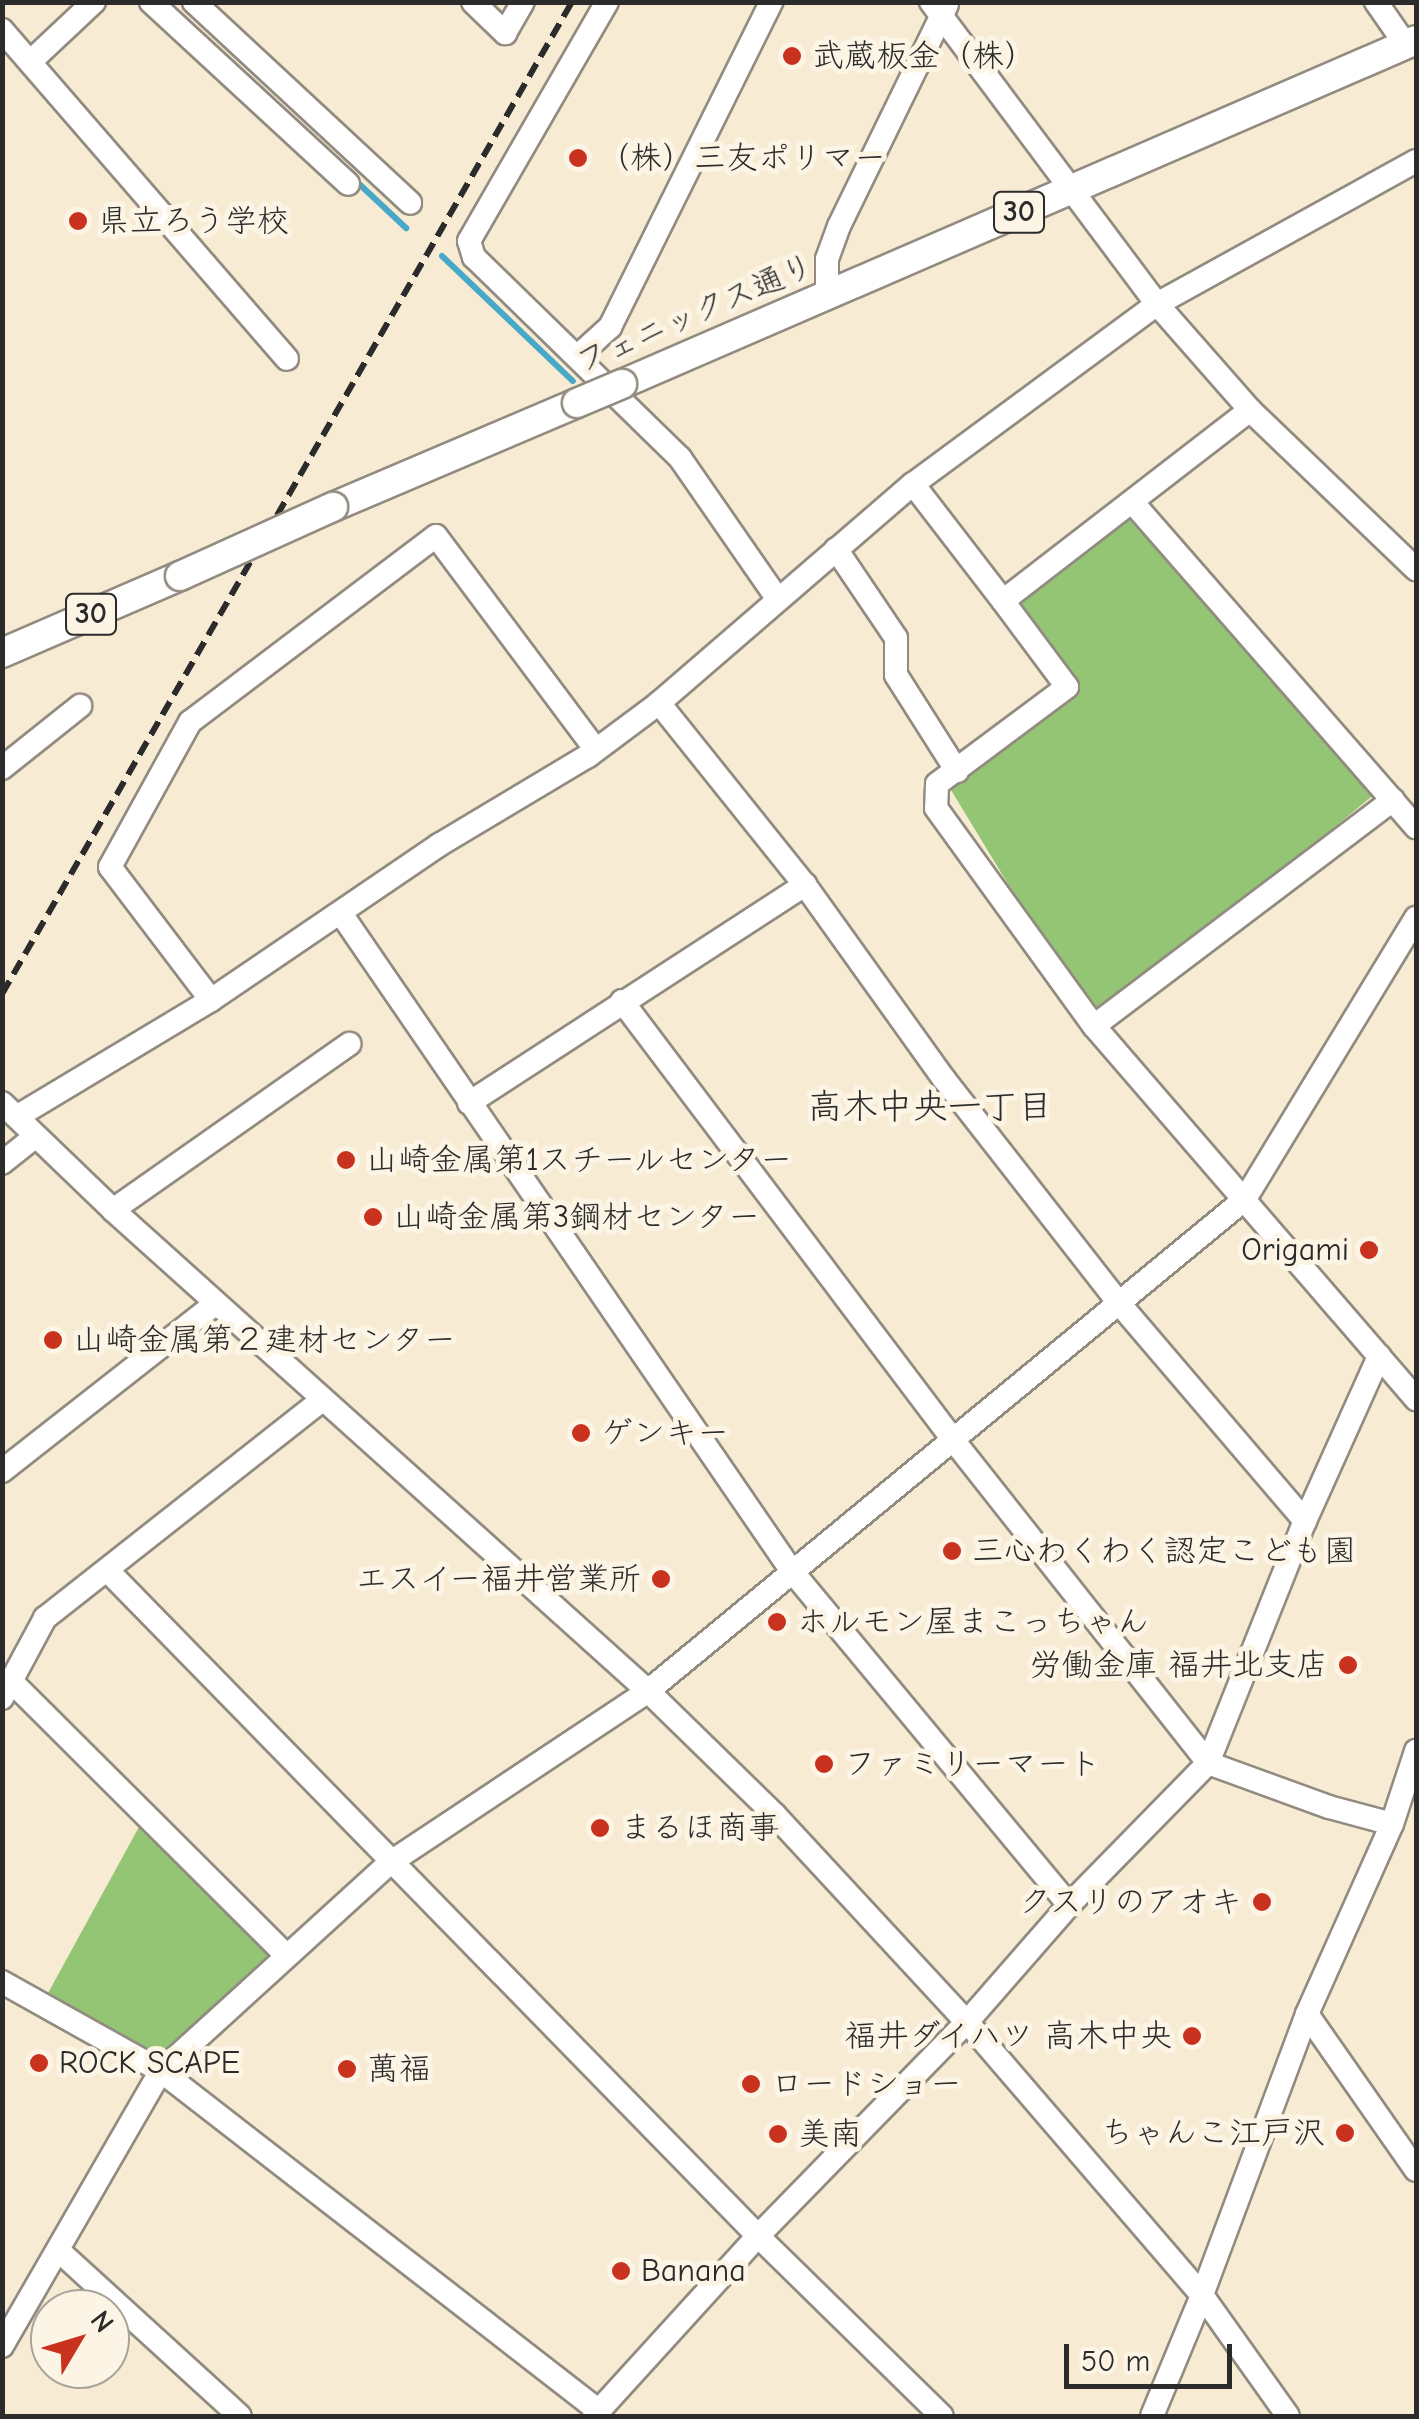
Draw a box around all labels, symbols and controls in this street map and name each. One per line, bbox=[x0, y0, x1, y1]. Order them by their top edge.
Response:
place label: 武蔵板金（株） bbox=[812, 37, 1036, 75]
marker: 武蔵板金（株） bbox=[781, 45, 803, 67]
place label: （株）三友ポリマー bbox=[598, 139, 886, 177]
marker: （株）三友ポリマー bbox=[567, 147, 589, 169]
road number: 30 bbox=[992, 187, 1046, 237]
place label: 県立ろう学校 bbox=[98, 202, 290, 240]
marker: 県立ろう学校 bbox=[67, 210, 89, 232]
street label: フェニックス通り bbox=[570, 246, 820, 382]
road number: 30 bbox=[64, 589, 118, 639]
district label: 高木中央一丁目 bbox=[808, 1086, 1052, 1128]
place label: 山崎金属第1スチールセンター bbox=[366, 1141, 795, 1179]
marker: 山崎金属第1スチールセンター bbox=[335, 1149, 357, 1171]
place label: 山崎金属第3鋼材センター bbox=[393, 1198, 761, 1236]
marker: 山崎金属第3鋼材センター bbox=[362, 1206, 384, 1228]
place label: Origami bbox=[1241, 1231, 1349, 1269]
marker: Origami bbox=[1358, 1239, 1380, 1261]
place label: 山崎金属第２建材センター bbox=[73, 1321, 457, 1359]
marker: 山崎金属第２建材センター bbox=[42, 1329, 64, 1351]
place label: ゲンキー bbox=[601, 1414, 729, 1452]
marker: ゲンキー bbox=[570, 1422, 592, 1444]
place label: 三心わくわく認定こども園 bbox=[972, 1532, 1356, 1570]
marker: 三心わくわく認定こども園 bbox=[941, 1540, 963, 1562]
place label: エスイー福井営業所 bbox=[356, 1560, 641, 1598]
marker: エスイー福井営業所 bbox=[650, 1568, 672, 1590]
place label: ホルモン屋まこっちゃん bbox=[797, 1603, 1149, 1641]
marker: ホルモン屋まこっちゃん bbox=[766, 1611, 788, 1633]
place label: 労働金庫 福井北支店 bbox=[1029, 1646, 1328, 1684]
marker: 労働金庫 福井北支店 bbox=[1337, 1654, 1359, 1676]
place label: ファミリーマート bbox=[844, 1745, 1100, 1783]
marker: ファミリーマート bbox=[813, 1753, 835, 1775]
place label: まるほ商事 bbox=[620, 1809, 780, 1847]
marker: まるほ商事 bbox=[589, 1817, 611, 1839]
place label: クスリのアオキ bbox=[1018, 1883, 1242, 1921]
marker: クスリのアオキ bbox=[1251, 1891, 1273, 1913]
place label: 福井ダイハツ 高木中央 bbox=[841, 2017, 1172, 2055]
marker: 福井ダイハツ 高木中央 bbox=[1181, 2025, 1203, 2047]
place label: ROCK SCAPE bbox=[59, 2044, 240, 2082]
place label: 萬福 bbox=[367, 2050, 431, 2088]
marker: ROCK SCAPE bbox=[28, 2052, 50, 2074]
marker: 萬福 bbox=[336, 2058, 358, 2080]
place label: ロードショー bbox=[771, 2065, 963, 2103]
marker: ロードショー bbox=[740, 2073, 762, 2095]
place label: ちゃんこ江戸沢 bbox=[1101, 2114, 1325, 2152]
place label: 美南 bbox=[798, 2115, 862, 2153]
marker: ちゃんこ江戸沢 bbox=[1334, 2122, 1356, 2144]
marker: 美南 bbox=[767, 2123, 789, 2145]
place label: Banana bbox=[641, 2252, 746, 2290]
marker: Banana bbox=[610, 2260, 632, 2282]
north arrow bbox=[30, 2289, 130, 2389]
text: N bbox=[84, 2305, 120, 2339]
scale bar bbox=[1069, 2324, 1236, 2386]
text: 50 m bbox=[1081, 2344, 1150, 2379]

